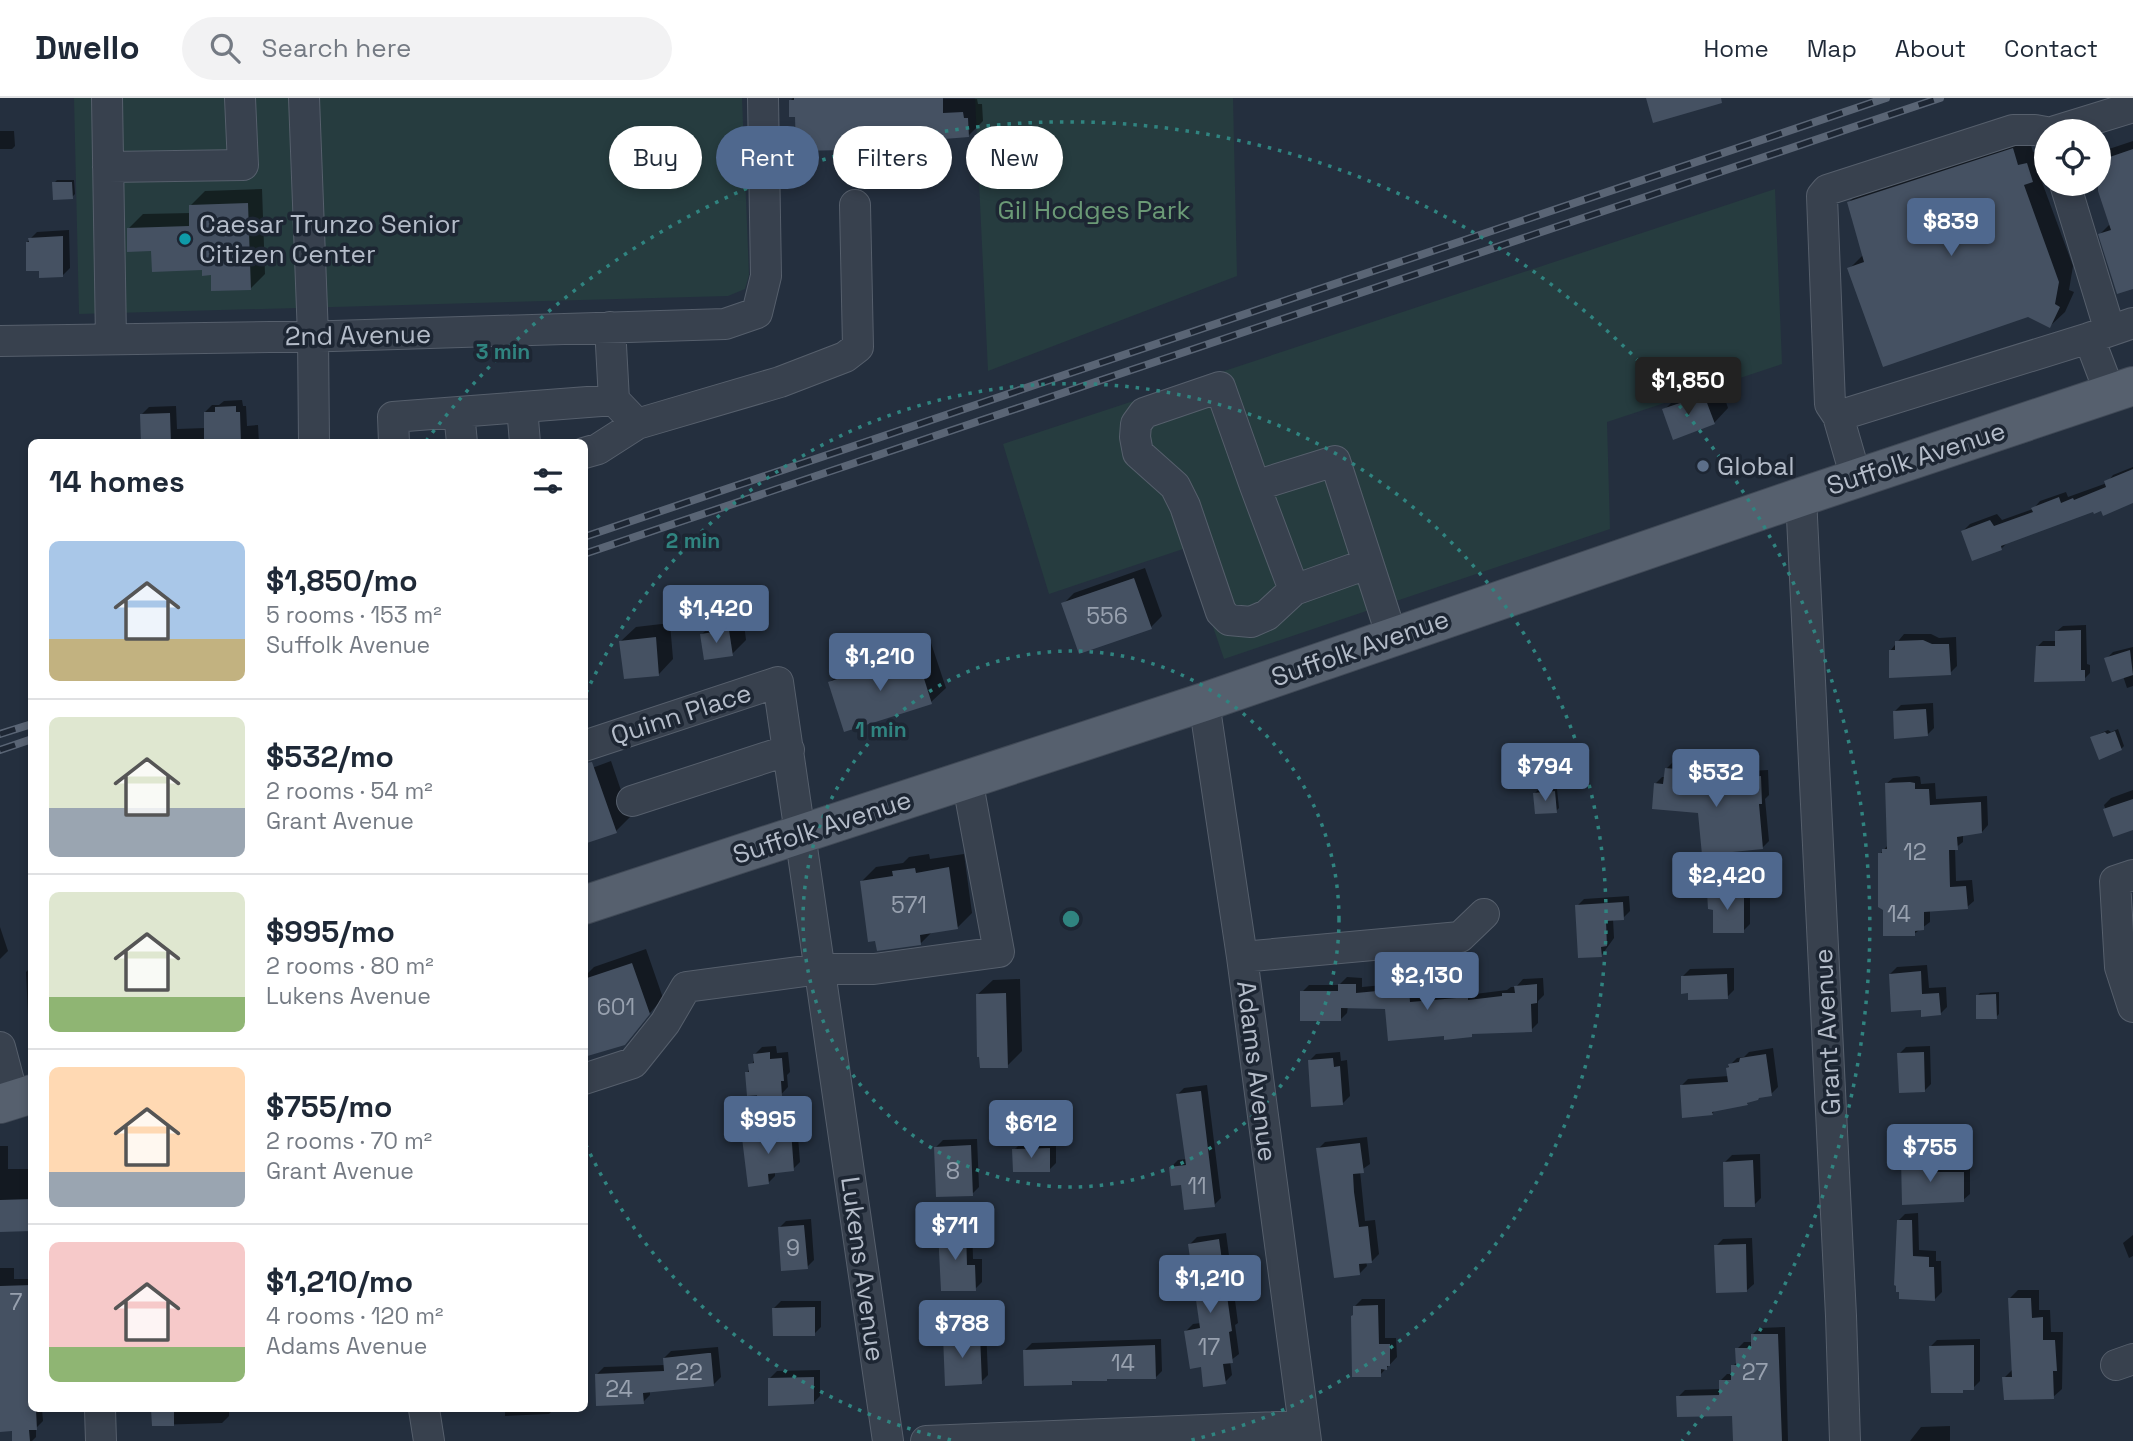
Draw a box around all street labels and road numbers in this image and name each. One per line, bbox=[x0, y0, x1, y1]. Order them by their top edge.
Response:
street label: 2nd Avenue bbox=[284, 317, 432, 353]
street label: Suffolk Avenue bbox=[1822, 413, 2010, 503]
street label: Suffolk Avenue bbox=[1267, 602, 1453, 694]
street label: Quinn Place bbox=[606, 675, 756, 753]
street label: Suffolk Avenue bbox=[728, 782, 916, 872]
street label: Grant Avenue bbox=[1806, 948, 1848, 1116]
street label: Adams Avenue bbox=[1229, 978, 1285, 1164]
street label: Lukens Avenue bbox=[833, 1174, 893, 1364]

